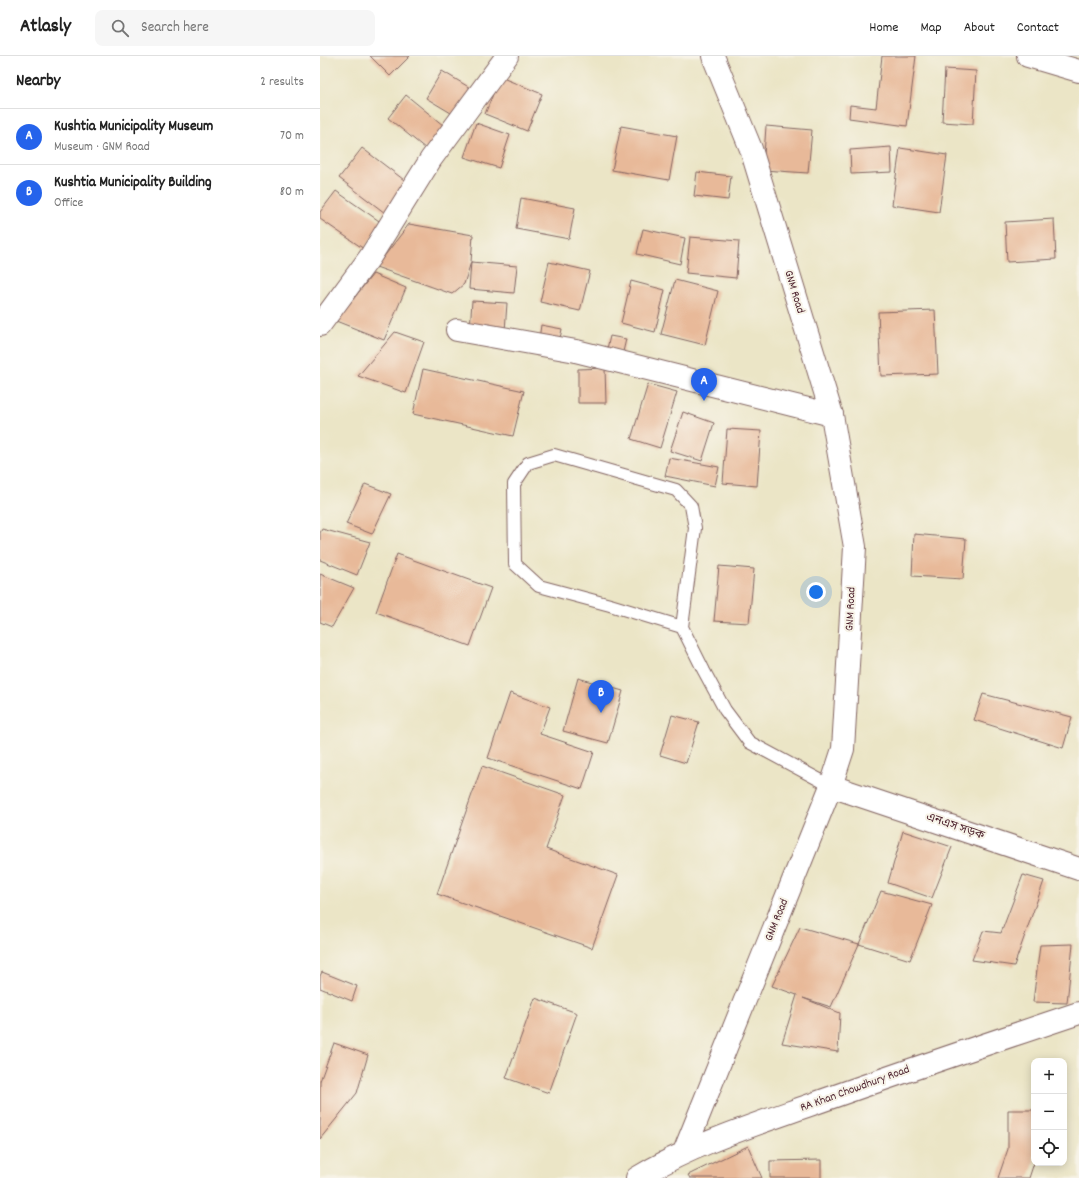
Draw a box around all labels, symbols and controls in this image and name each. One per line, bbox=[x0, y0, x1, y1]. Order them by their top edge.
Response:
search box bbox=[95, 10, 375, 46]
text: Atlasly bbox=[20, 14, 71, 41]
icon: search bbox=[109, 17, 131, 39]
text: Search here bbox=[141, 17, 209, 39]
text: Home bbox=[869, 18, 898, 38]
text: Map bbox=[920, 18, 942, 38]
text: About bbox=[964, 18, 995, 38]
text: Contact bbox=[1017, 18, 1059, 38]
text: Nearby bbox=[16, 70, 60, 94]
text: 2 results bbox=[260, 73, 304, 92]
text: Kushtia Municipality Museum bbox=[54, 116, 213, 138]
text: A bbox=[25, 127, 33, 146]
text: 70 m bbox=[280, 127, 304, 146]
text: Museum · GNM Road bbox=[54, 138, 150, 157]
text: Kushtia Municipality Building bbox=[54, 172, 212, 194]
text: B bbox=[26, 183, 32, 202]
text: 80 m bbox=[280, 183, 304, 202]
text: Office bbox=[54, 194, 83, 213]
street label: GNM Road bbox=[779, 268, 809, 316]
pin: A bbox=[691, 368, 717, 401]
your location bbox=[806, 582, 826, 602]
street label: GNM Road bbox=[841, 586, 861, 632]
pin: B bbox=[588, 680, 614, 713]
street label: এনএস সড়ক bbox=[924, 809, 987, 845]
street label: GNM Road bbox=[761, 896, 793, 944]
map controls bbox=[1031, 1058, 1067, 1166]
button: + bbox=[1031, 1058, 1067, 1094]
street label: RA Khan Chowdhury Road bbox=[798, 1061, 912, 1117]
button: − bbox=[1031, 1094, 1067, 1130]
button: locate bbox=[1031, 1130, 1067, 1166]

